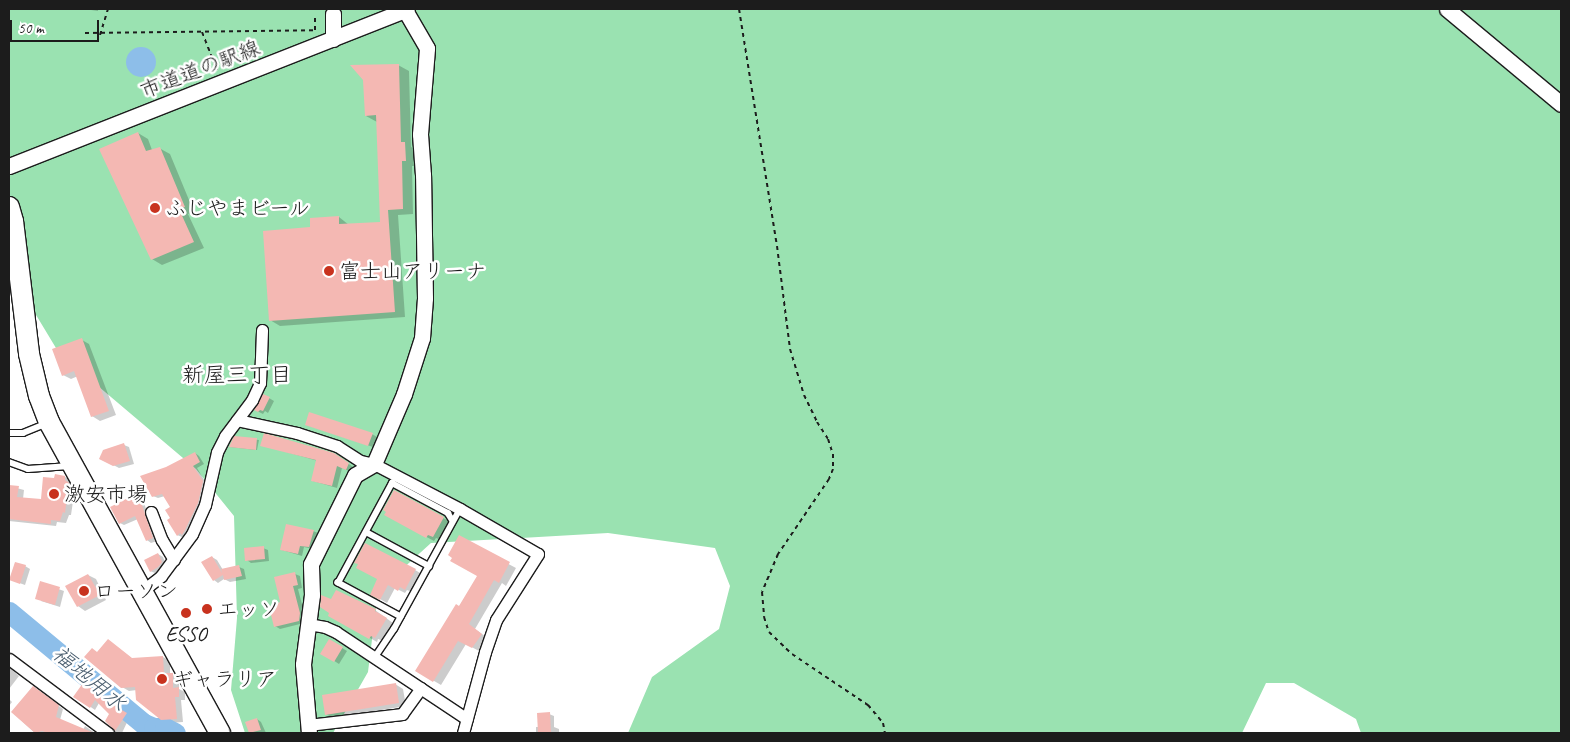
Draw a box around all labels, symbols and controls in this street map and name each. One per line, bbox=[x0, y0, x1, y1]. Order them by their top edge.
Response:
scale bar bbox=[12, 10, 101, 42]
text: 50 m bbox=[18, 19, 44, 38]
street label: 市道道の駅線 bbox=[137, 35, 263, 103]
place label: ふじやまビール bbox=[165, 195, 311, 221]
marker: ふじやまビール bbox=[149, 202, 161, 214]
place label: 富士山アリーナ bbox=[339, 258, 486, 284]
marker: 富士山アリーナ bbox=[323, 265, 335, 277]
district label: 新屋三丁目 bbox=[182, 363, 292, 389]
place label: 激安市場 bbox=[64, 481, 148, 507]
marker: 激安市場 bbox=[48, 488, 60, 500]
place label: ローソン bbox=[94, 578, 178, 604]
marker: ローソン bbox=[78, 585, 90, 597]
place label: エッソ bbox=[217, 596, 280, 622]
marker: エッソ bbox=[201, 603, 213, 615]
marker: ESSO bbox=[180, 607, 192, 619]
place label: ESSO bbox=[166, 621, 206, 647]
water label: 福地用水 bbox=[47, 641, 131, 717]
place label: ギャラリア bbox=[172, 666, 277, 692]
marker: ギャラリア bbox=[156, 673, 168, 685]

